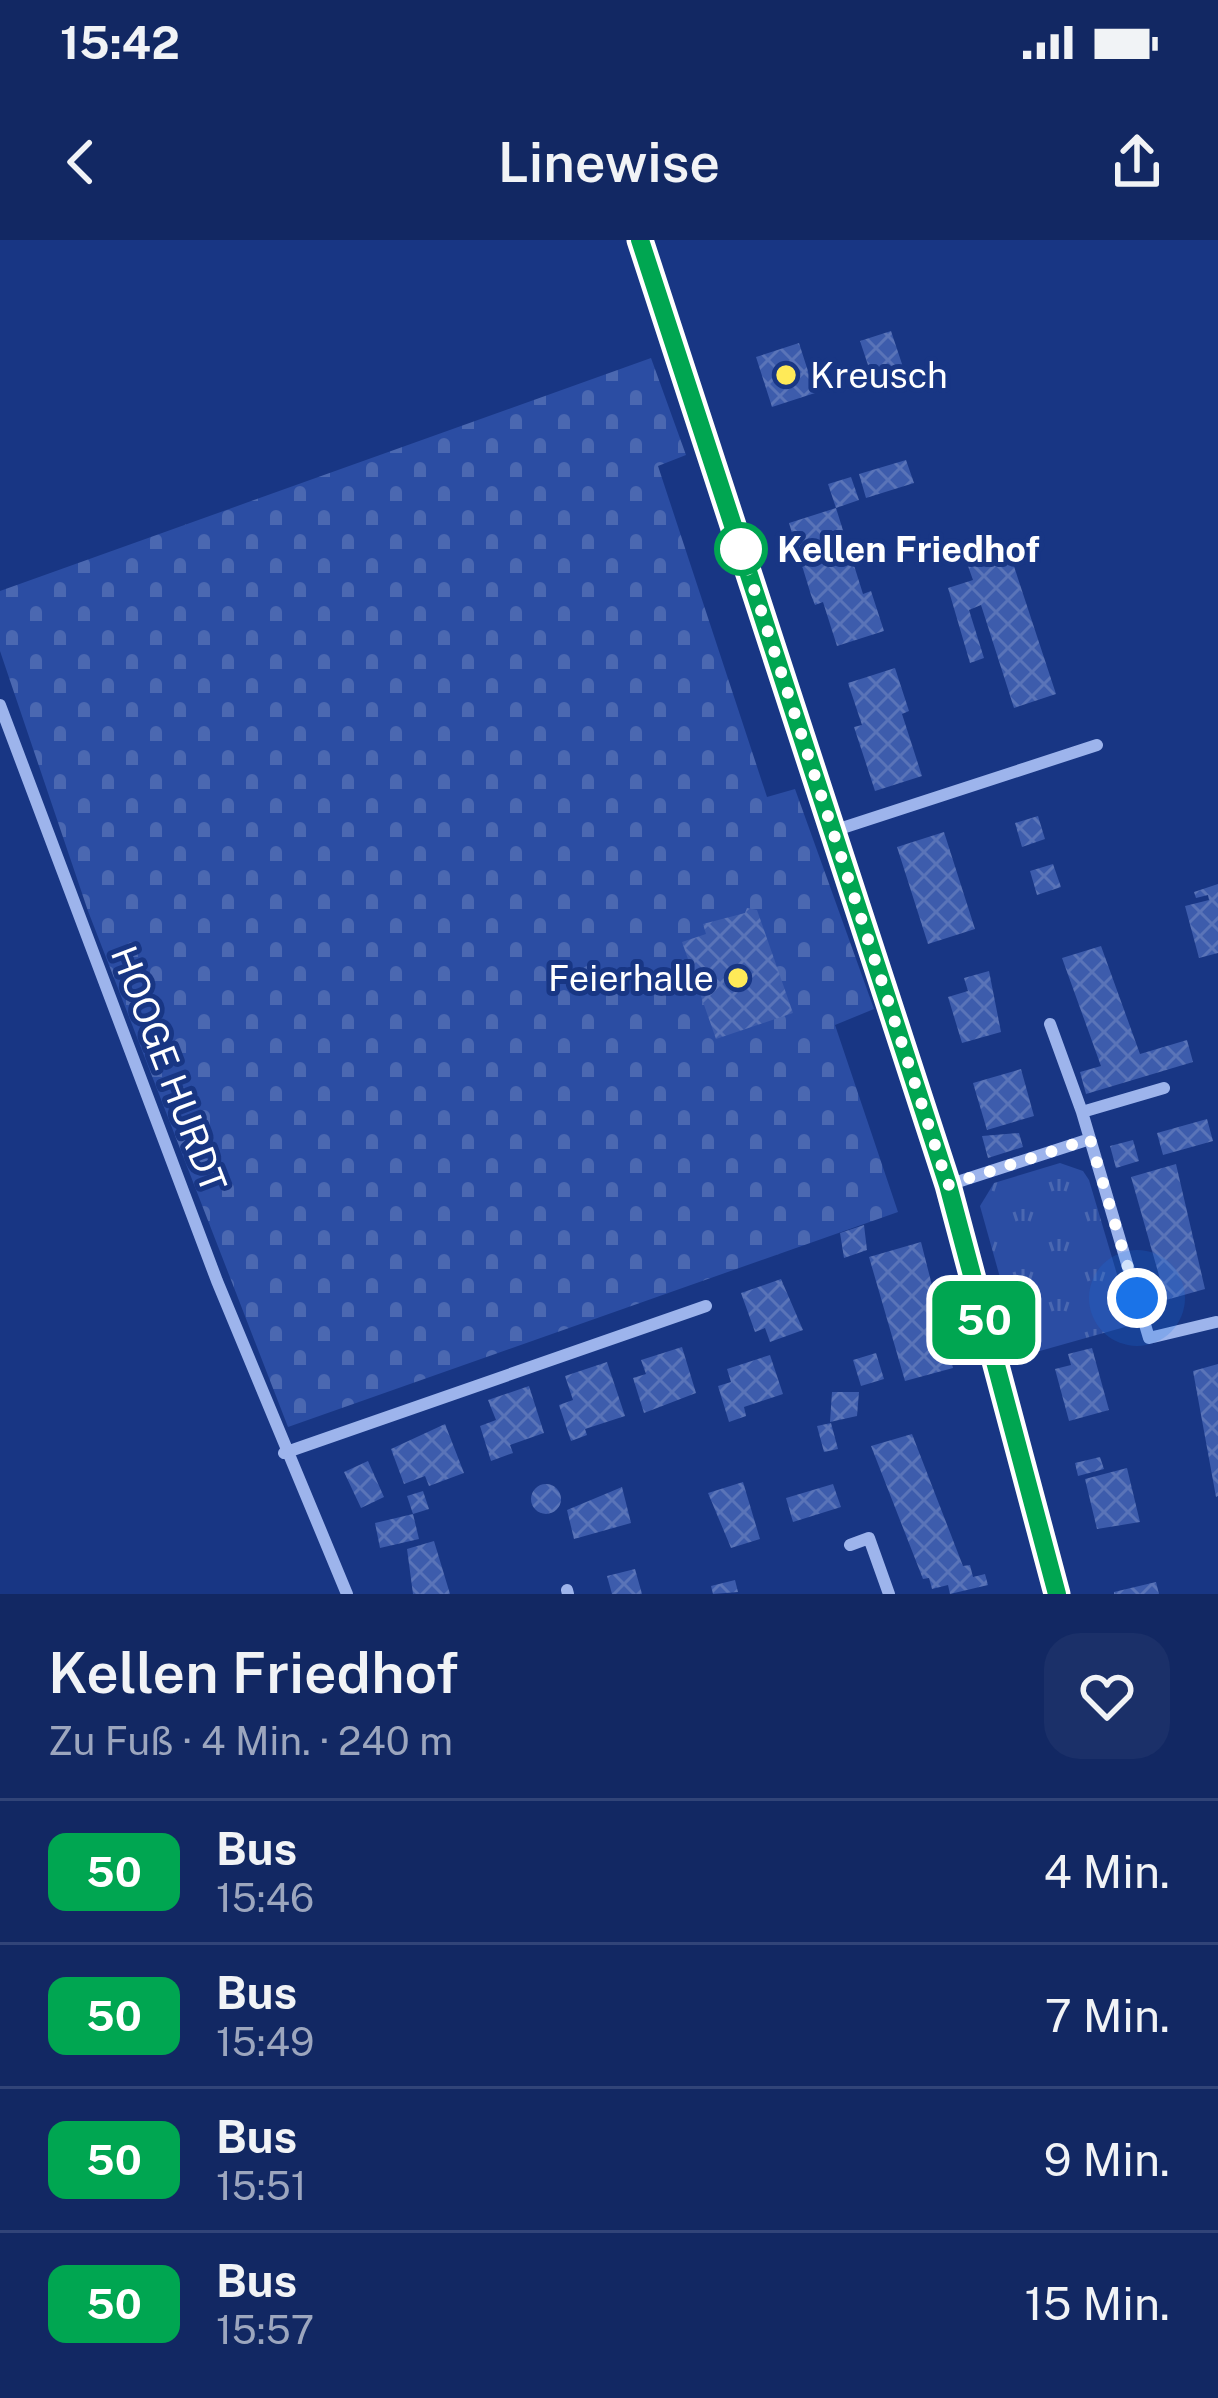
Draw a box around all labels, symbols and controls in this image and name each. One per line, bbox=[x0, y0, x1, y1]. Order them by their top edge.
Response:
text: 15:42 bbox=[60, 16, 180, 69]
icon: back bbox=[48, 129, 114, 195]
icon: share bbox=[1104, 129, 1170, 195]
text: Linewise bbox=[498, 131, 720, 194]
place label: Kreusch bbox=[810, 354, 948, 396]
marker: Kreusch bbox=[773, 362, 799, 388]
marker: Kellen Friedhof bbox=[716, 524, 766, 574]
place label: Kellen Friedhof bbox=[777, 528, 1040, 570]
street label: HOOGE HURDT bbox=[103, 940, 235, 1198]
place label: Feierhalle bbox=[548, 957, 714, 999]
marker: Feierhalle bbox=[725, 965, 751, 991]
your location bbox=[1107, 1268, 1167, 1328]
line badge: 50 bbox=[930, 1281, 1038, 1359]
text: 50 bbox=[956, 1295, 1012, 1344]
button: heart bbox=[1044, 1633, 1170, 1759]
text: Kellen Friedhof bbox=[48, 1639, 459, 1706]
text: Zu Fuß · 4 Min. · 240 m bbox=[48, 1718, 453, 1764]
text: Bus bbox=[216, 1822, 297, 1875]
text: 4 Min. bbox=[1043, 1845, 1170, 1898]
text: 50 bbox=[86, 1847, 142, 1896]
text: 15:46 bbox=[216, 1875, 314, 1921]
text: Bus bbox=[216, 1966, 297, 2019]
text: 7 Min. bbox=[1045, 1989, 1170, 2042]
text: 50 bbox=[86, 1991, 142, 2040]
text: 15:49 bbox=[216, 2019, 314, 2065]
text: Bus bbox=[216, 2110, 297, 2163]
text: 9 Min. bbox=[1044, 2133, 1170, 2186]
text: 50 bbox=[86, 2135, 142, 2184]
text: 15:51 bbox=[216, 2163, 307, 2209]
text: Bus bbox=[216, 2254, 297, 2307]
text: 15 Min. bbox=[1025, 2277, 1170, 2330]
text: 50 bbox=[86, 2279, 142, 2328]
text: 15:57 bbox=[216, 2307, 314, 2353]

